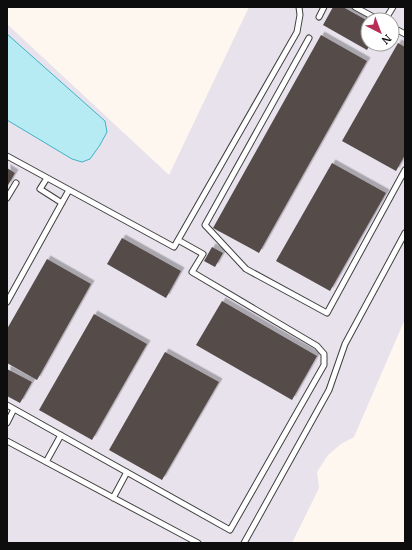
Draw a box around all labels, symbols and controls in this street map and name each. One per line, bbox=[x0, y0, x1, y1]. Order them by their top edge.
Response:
north arrow bbox=[360, 12, 400, 52]
text: N bbox=[378, 31, 394, 48]

